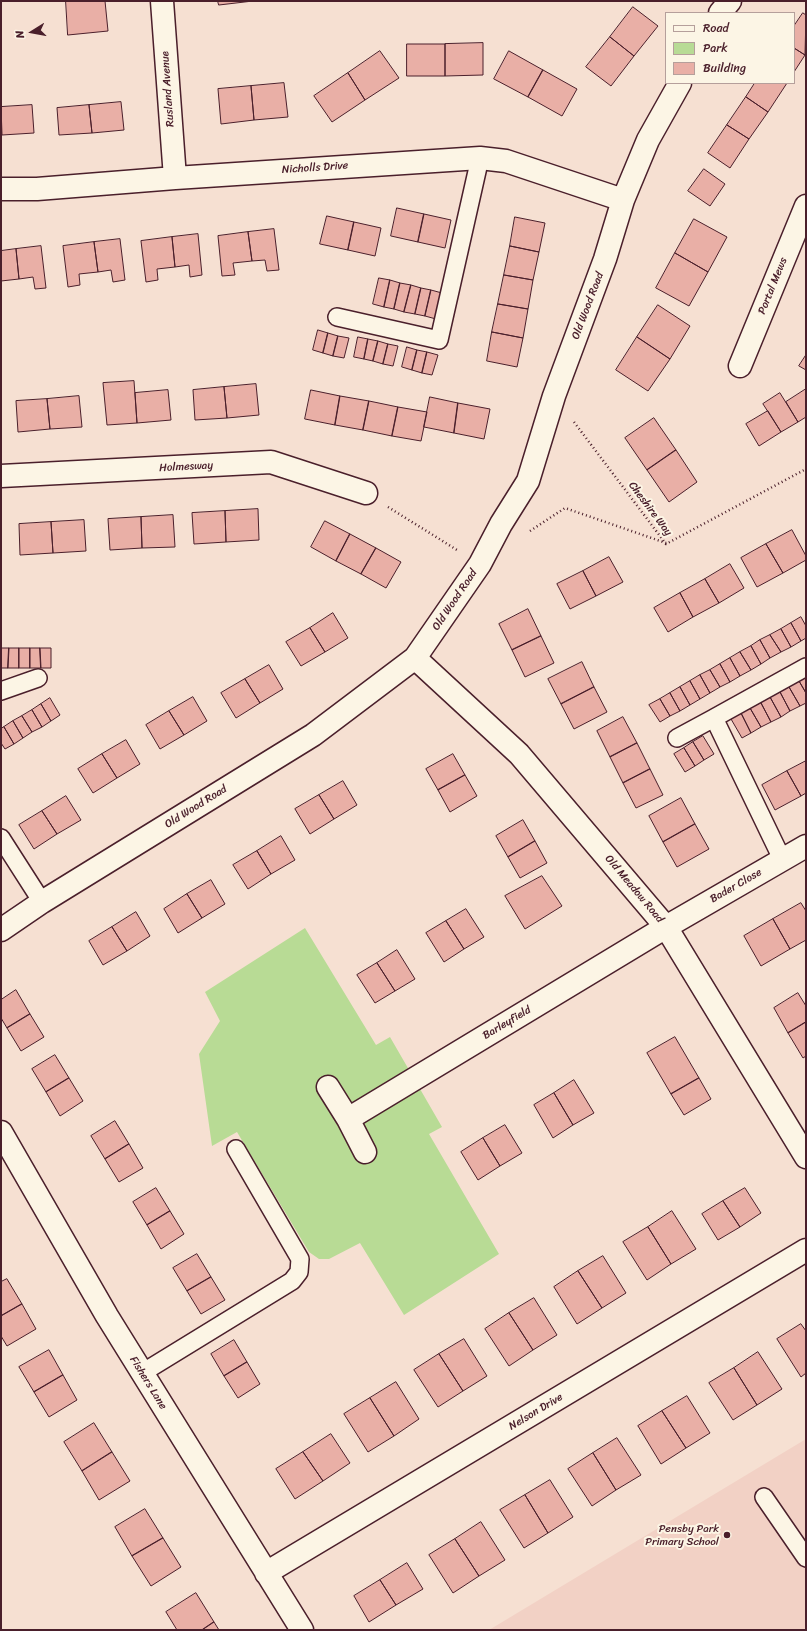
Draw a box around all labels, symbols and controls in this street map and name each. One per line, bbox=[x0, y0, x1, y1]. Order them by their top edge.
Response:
north arrow bbox=[12, 12, 52, 52]
legend bbox=[665, 12, 795, 84]
text: Road bbox=[703, 17, 729, 39]
text: N bbox=[10, 29, 30, 40]
text: Park bbox=[703, 37, 728, 59]
street label: Rusland Avenue bbox=[159, 51, 177, 127]
text: Building bbox=[703, 57, 746, 79]
street label: Nicholls Drive bbox=[281, 159, 349, 177]
street label: Portal Mews bbox=[756, 256, 790, 316]
street label: Old Wood Road bbox=[569, 271, 607, 341]
street label: Holmesway bbox=[159, 459, 213, 475]
street label: Cheshire Way bbox=[625, 479, 675, 539]
street label: Old Wood Road bbox=[430, 567, 480, 633]
street label: Old Wood Road bbox=[162, 783, 230, 831]
street label: Old Meadow Road bbox=[602, 852, 666, 926]
street label: Bader Close bbox=[708, 866, 764, 906]
street label: Barleyfield bbox=[481, 1003, 533, 1043]
street label: Fishers Lane bbox=[126, 1354, 170, 1412]
street label: Nelson Drive bbox=[507, 1391, 565, 1433]
place label: Pensby Park Primary School bbox=[645, 1522, 719, 1548]
marker: Pensby Park Primary School bbox=[722, 1530, 732, 1540]

